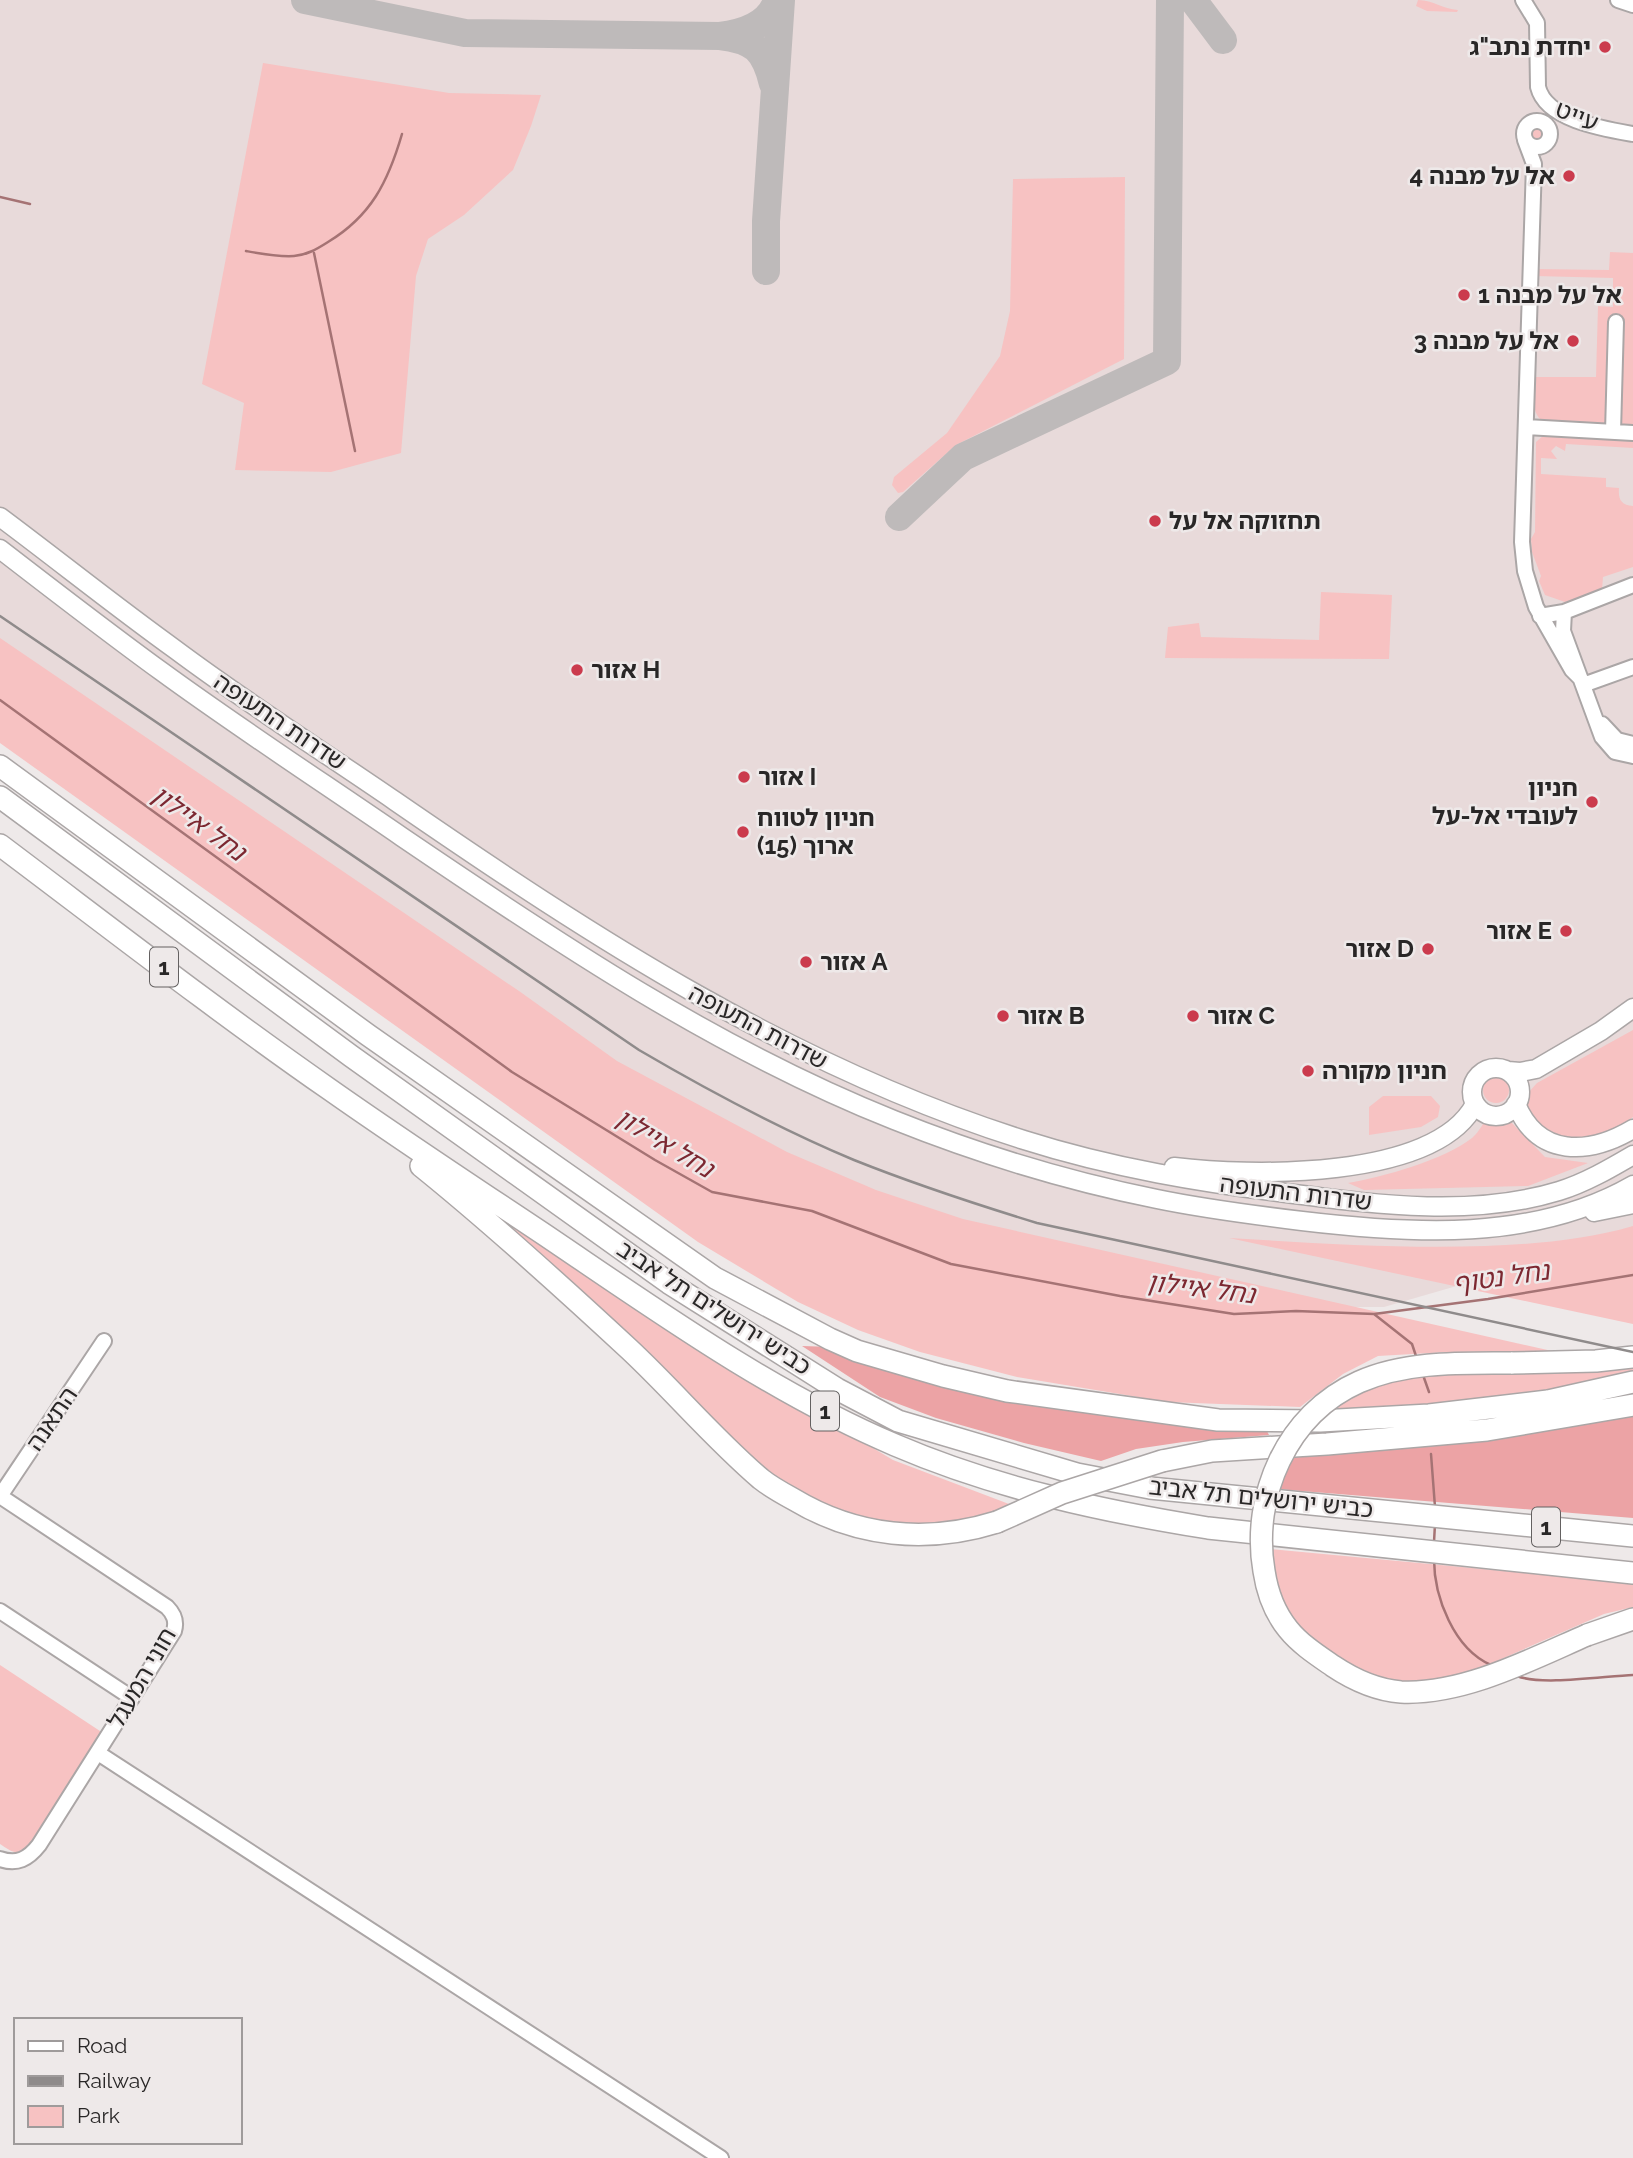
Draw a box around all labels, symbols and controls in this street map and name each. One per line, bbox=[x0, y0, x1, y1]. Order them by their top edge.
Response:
place label: יחדת נתב"ג bbox=[1470, 32, 1591, 61]
marker: יחדת נתב"ג bbox=[1597, 39, 1613, 55]
street label: עייט bbox=[1552, 94, 1603, 137]
place label: אל על מבנה 4 bbox=[1409, 161, 1555, 190]
marker: אל על מבנה 4 bbox=[1561, 168, 1577, 184]
place label: אל על מבנה 1 bbox=[1478, 280, 1622, 309]
marker: אל על מבנה 1 bbox=[1456, 287, 1472, 303]
place label: אל על מבנה 3 bbox=[1414, 326, 1559, 355]
marker: אל על מבנה 3 bbox=[1565, 333, 1581, 349]
place label: תחזוקה אל על bbox=[1169, 506, 1321, 535]
marker: תחזוקה אל על bbox=[1147, 513, 1163, 529]
place label: אזור H bbox=[591, 655, 660, 684]
marker: אזור H bbox=[569, 662, 585, 678]
street label: שדרות התעופה bbox=[209, 667, 352, 776]
place label: אזור I bbox=[758, 762, 816, 791]
marker: אזור I bbox=[736, 769, 752, 785]
place label: חניון לעובדי אל-על bbox=[1432, 773, 1578, 830]
water label: נחל איילון bbox=[146, 779, 253, 868]
marker: חניון לעובדי אל-על bbox=[1584, 794, 1600, 810]
place label: חניון לטווח ארוך (15) bbox=[757, 803, 875, 860]
marker: חניון לטווח ארוך (15) bbox=[735, 824, 751, 840]
place label: אזור E bbox=[1486, 916, 1552, 945]
marker: אזור E bbox=[1558, 923, 1574, 939]
place label: אזור D bbox=[1345, 934, 1414, 963]
marker: אזור D bbox=[1420, 941, 1436, 957]
place label: אזור A bbox=[820, 947, 888, 976]
road number: 1 bbox=[150, 948, 178, 986]
marker: אזור A bbox=[798, 954, 814, 970]
street label: שדרות התעופה bbox=[684, 978, 833, 1075]
place label: אזור B bbox=[1017, 1001, 1085, 1030]
place label: אזור C bbox=[1207, 1001, 1275, 1030]
marker: אזור B bbox=[995, 1008, 1011, 1024]
marker: אזור C bbox=[1185, 1008, 1201, 1024]
place label: חניון מקורה bbox=[1322, 1056, 1447, 1085]
marker: חניון מקורה bbox=[1300, 1063, 1316, 1079]
water label: נחל איילון bbox=[611, 1102, 721, 1185]
street label: שדרות התעופה bbox=[1218, 1169, 1374, 1216]
street label: כביש ירושלים תל אביב bbox=[612, 1234, 817, 1381]
water label: נחל נטוף bbox=[1451, 1255, 1553, 1299]
water label: נחל איילון bbox=[1145, 1267, 1259, 1310]
street label: התאנה bbox=[20, 1381, 83, 1456]
road number: 1 bbox=[811, 1392, 839, 1430]
street label: כביש ירושלים תל אביב bbox=[1148, 1471, 1375, 1524]
road number: 1 bbox=[1532, 1508, 1560, 1546]
street label: חוני המעגל bbox=[101, 1622, 182, 1733]
legend bbox=[14, 2018, 242, 2144]
text: Road bbox=[77, 2033, 127, 2058]
text: Railway bbox=[77, 2068, 151, 2093]
text: Park bbox=[77, 2103, 120, 2128]

